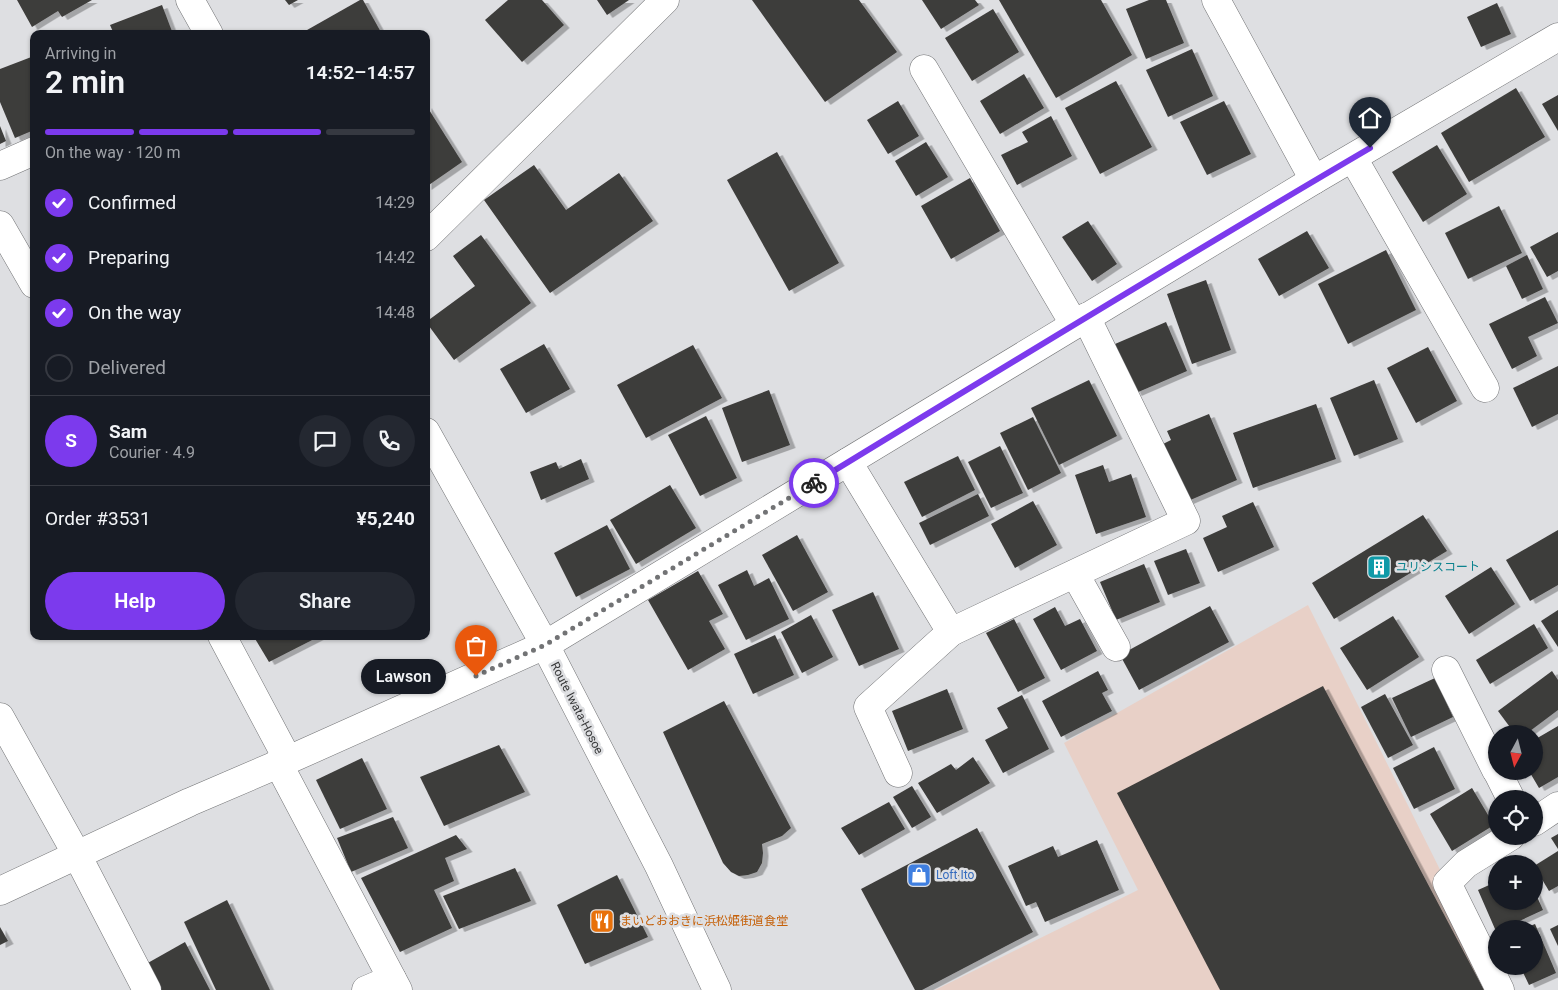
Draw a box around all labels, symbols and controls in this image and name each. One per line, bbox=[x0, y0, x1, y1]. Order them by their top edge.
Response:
text: Arriving in bbox=[45, 44, 116, 63]
text: 14:52–14:57 bbox=[306, 61, 415, 84]
text: 2 min bbox=[45, 63, 125, 101]
pin bbox=[1349, 97, 1391, 148]
icon: home bbox=[1356, 104, 1384, 132]
text: On the way · 120 m bbox=[45, 143, 181, 162]
icon: check bbox=[45, 189, 73, 217]
text: Confirmed bbox=[88, 191, 176, 214]
text: 14:29 bbox=[375, 193, 415, 212]
icon: check bbox=[45, 244, 73, 272]
text: Preparing bbox=[88, 246, 170, 269]
text: 14:42 bbox=[375, 248, 415, 267]
icon: check bbox=[45, 299, 73, 327]
text: On the way bbox=[88, 301, 181, 324]
text: 14:48 bbox=[375, 303, 415, 322]
text: Delivered bbox=[88, 356, 166, 379]
button: chat bbox=[299, 415, 351, 467]
button: phone bbox=[363, 415, 415, 467]
text: Sam bbox=[109, 420, 147, 443]
text: S bbox=[65, 429, 77, 452]
text: Courier · 4.9 bbox=[109, 443, 195, 462]
courier bbox=[789, 458, 839, 508]
icon: bike bbox=[800, 469, 828, 497]
text: Order #3531 bbox=[45, 507, 151, 530]
text: ¥5,240 bbox=[357, 507, 415, 530]
building icon: ユリシスコート bbox=[1366, 554, 1392, 580]
place label: ユリシスコート bbox=[1396, 560, 1480, 574]
button: Help bbox=[45, 572, 225, 630]
button: Share bbox=[235, 572, 415, 630]
pin bbox=[455, 625, 497, 676]
icon: bag bbox=[462, 632, 490, 660]
callout: Lawson bbox=[361, 658, 446, 694]
street label: Route Iwata-Hosoe bbox=[548, 660, 606, 756]
text: Lawson bbox=[376, 667, 431, 686]
north arrow bbox=[1488, 725, 1542, 780]
map controls bbox=[1488, 725, 1543, 975]
button: locate bbox=[1488, 790, 1543, 845]
button: + bbox=[1488, 855, 1543, 910]
shop icon: Loft Ito bbox=[906, 862, 932, 888]
place label: Loft Ito bbox=[936, 868, 974, 882]
restaurant icon: まいどおおきに浜松姫街道食堂 bbox=[589, 908, 615, 934]
place label: まいどおおきに浜松姫街道食堂 bbox=[620, 914, 788, 928]
button: − bbox=[1488, 920, 1543, 975]

